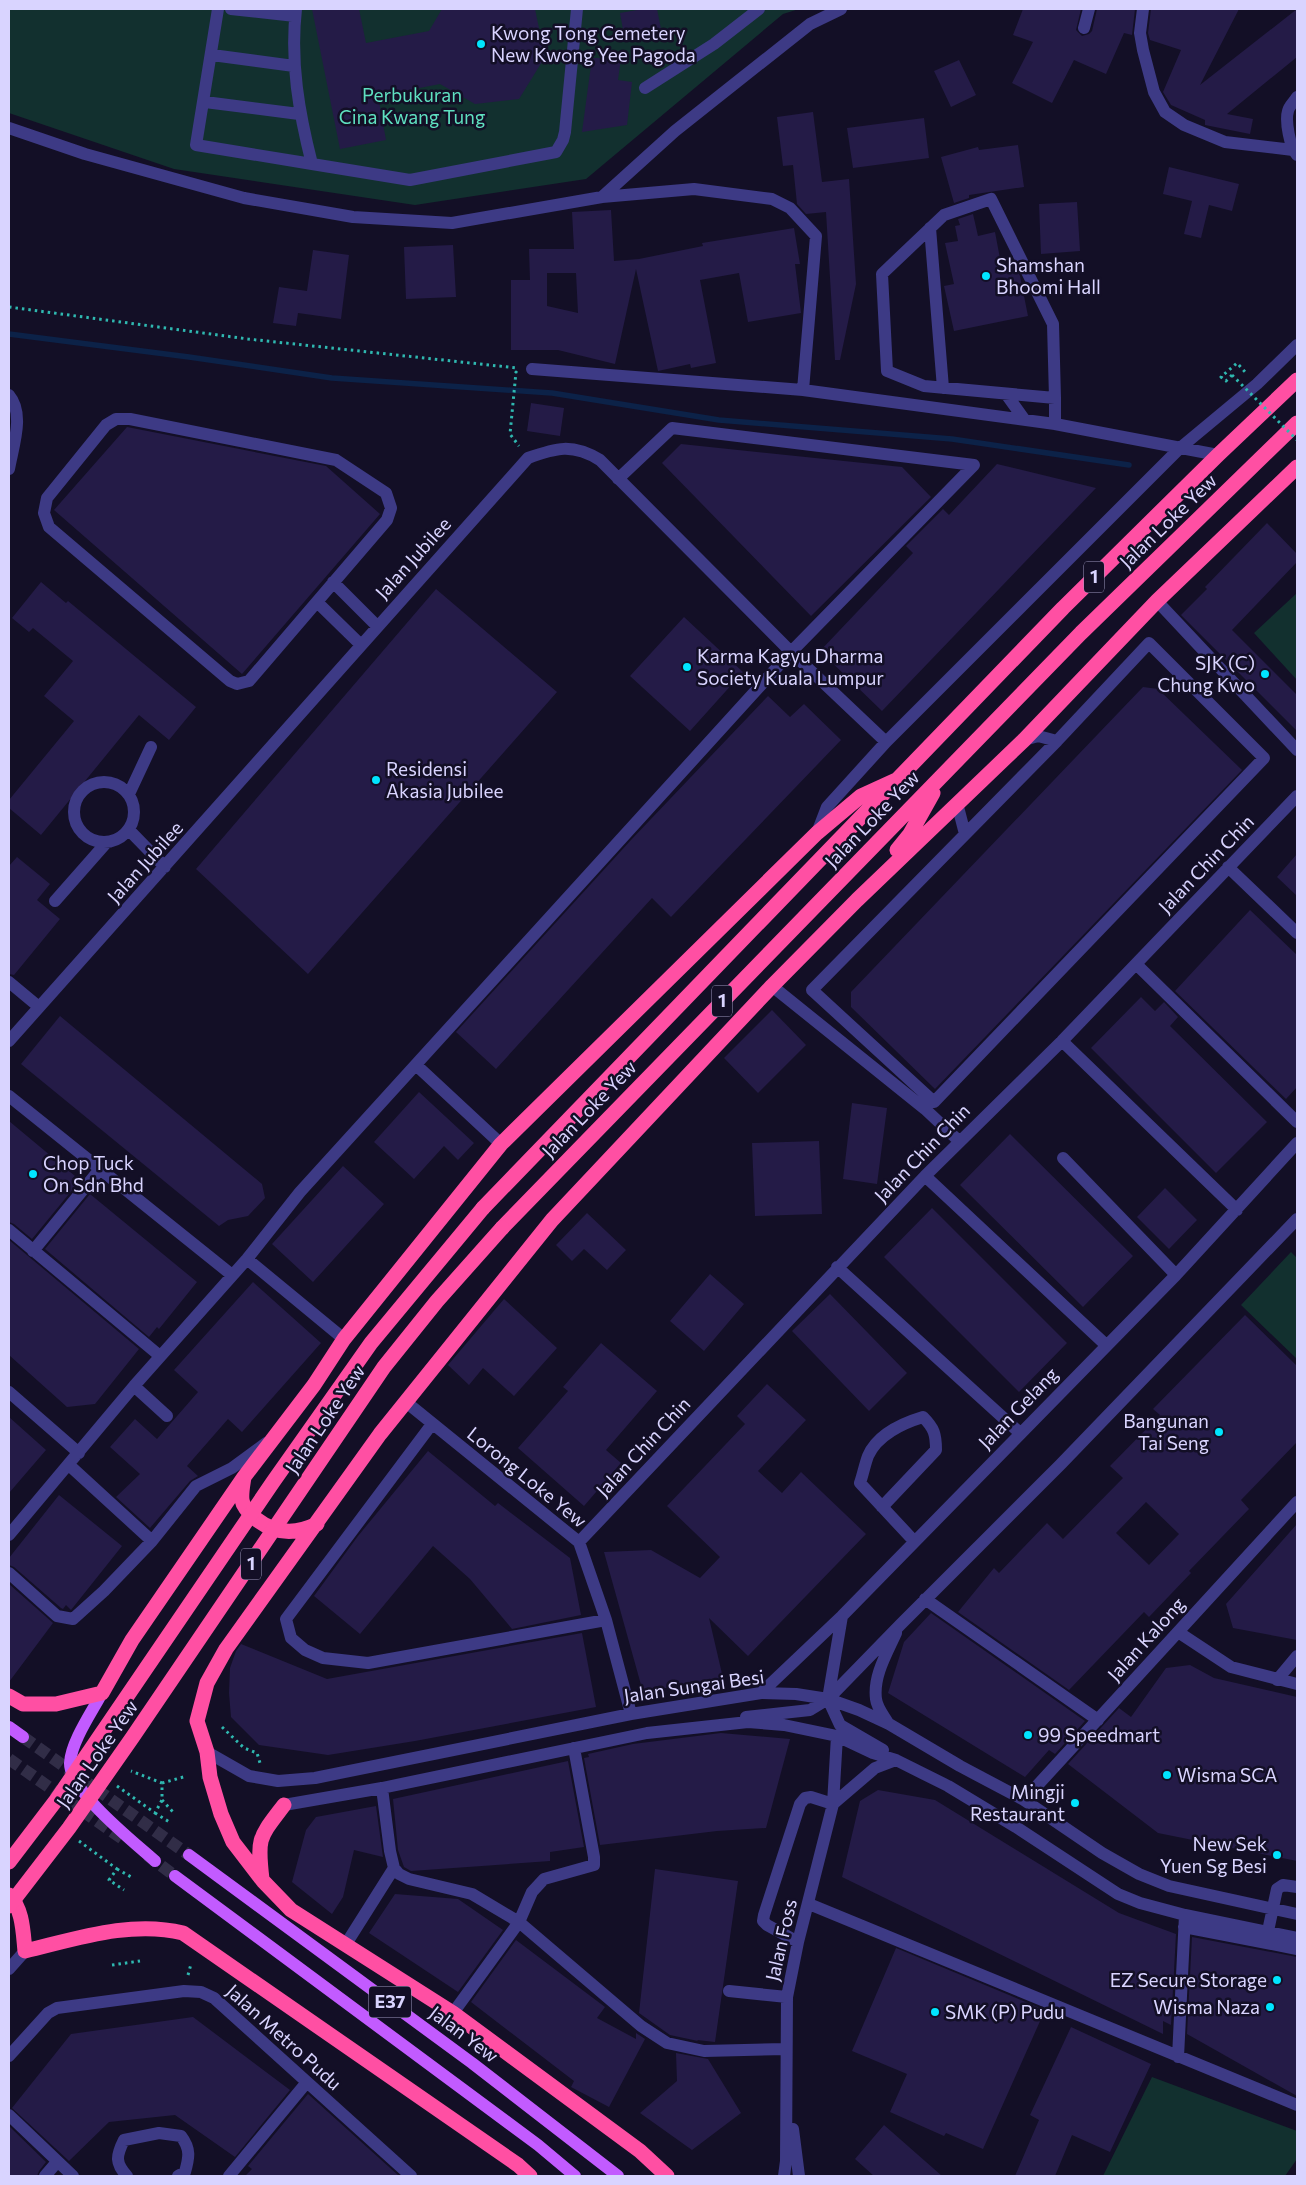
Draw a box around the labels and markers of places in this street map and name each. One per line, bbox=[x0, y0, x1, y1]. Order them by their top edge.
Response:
place label: Kwong Tong Cemetery New Kwong Yee Pagoda bbox=[491, 21, 696, 66]
marker: Kwong Tong Cemetery New Kwong Yee Pagoda bbox=[475, 38, 487, 50]
place label: Shamshan Bhoomi Hall bbox=[996, 253, 1101, 298]
marker: Shamshan Bhoomi Hall bbox=[980, 270, 992, 282]
place label: Karma Kagyu Dharma Society Kuala Lumpur bbox=[697, 644, 884, 689]
place label: SJK (C) Chung Kwo bbox=[1157, 651, 1255, 696]
marker: Karma Kagyu Dharma Society Kuala Lumpur bbox=[681, 661, 693, 673]
marker: SJK (C) Chung Kwo bbox=[1259, 668, 1271, 680]
place label: Residensi Akasia Jubilee bbox=[386, 757, 504, 802]
marker: Residensi Akasia Jubilee bbox=[370, 774, 382, 786]
place label: Chop Tuck On Sdn Bhd bbox=[43, 1151, 144, 1196]
marker: Chop Tuck On Sdn Bhd bbox=[27, 1168, 39, 1180]
place label: Bangunan Tai Seng bbox=[1123, 1409, 1209, 1454]
marker: Bangunan Tai Seng bbox=[1213, 1426, 1225, 1438]
place label: 99 Speedmart bbox=[1038, 1723, 1160, 1746]
marker: 99 Speedmart bbox=[1022, 1729, 1034, 1741]
place label: Wisma SCA bbox=[1177, 1763, 1277, 1786]
marker: Wisma SCA bbox=[1161, 1769, 1173, 1781]
place label: Mingji Restaurant bbox=[970, 1780, 1065, 1825]
marker: Mingji Restaurant bbox=[1069, 1797, 1081, 1809]
place label: New Sek Yuen Sg Besi bbox=[1160, 1832, 1267, 1877]
marker: New Sek Yuen Sg Besi bbox=[1271, 1849, 1283, 1861]
place label: EZ Secure Storage bbox=[1110, 1968, 1267, 1991]
marker: EZ Secure Storage bbox=[1271, 1974, 1283, 1986]
place label: Wisma Naza bbox=[1153, 1995, 1260, 2018]
place label: SMK (P) Pudu bbox=[945, 2000, 1065, 2023]
marker: Wisma Naza bbox=[1264, 2001, 1276, 2013]
marker: SMK (P) Pudu bbox=[929, 2006, 941, 2018]

